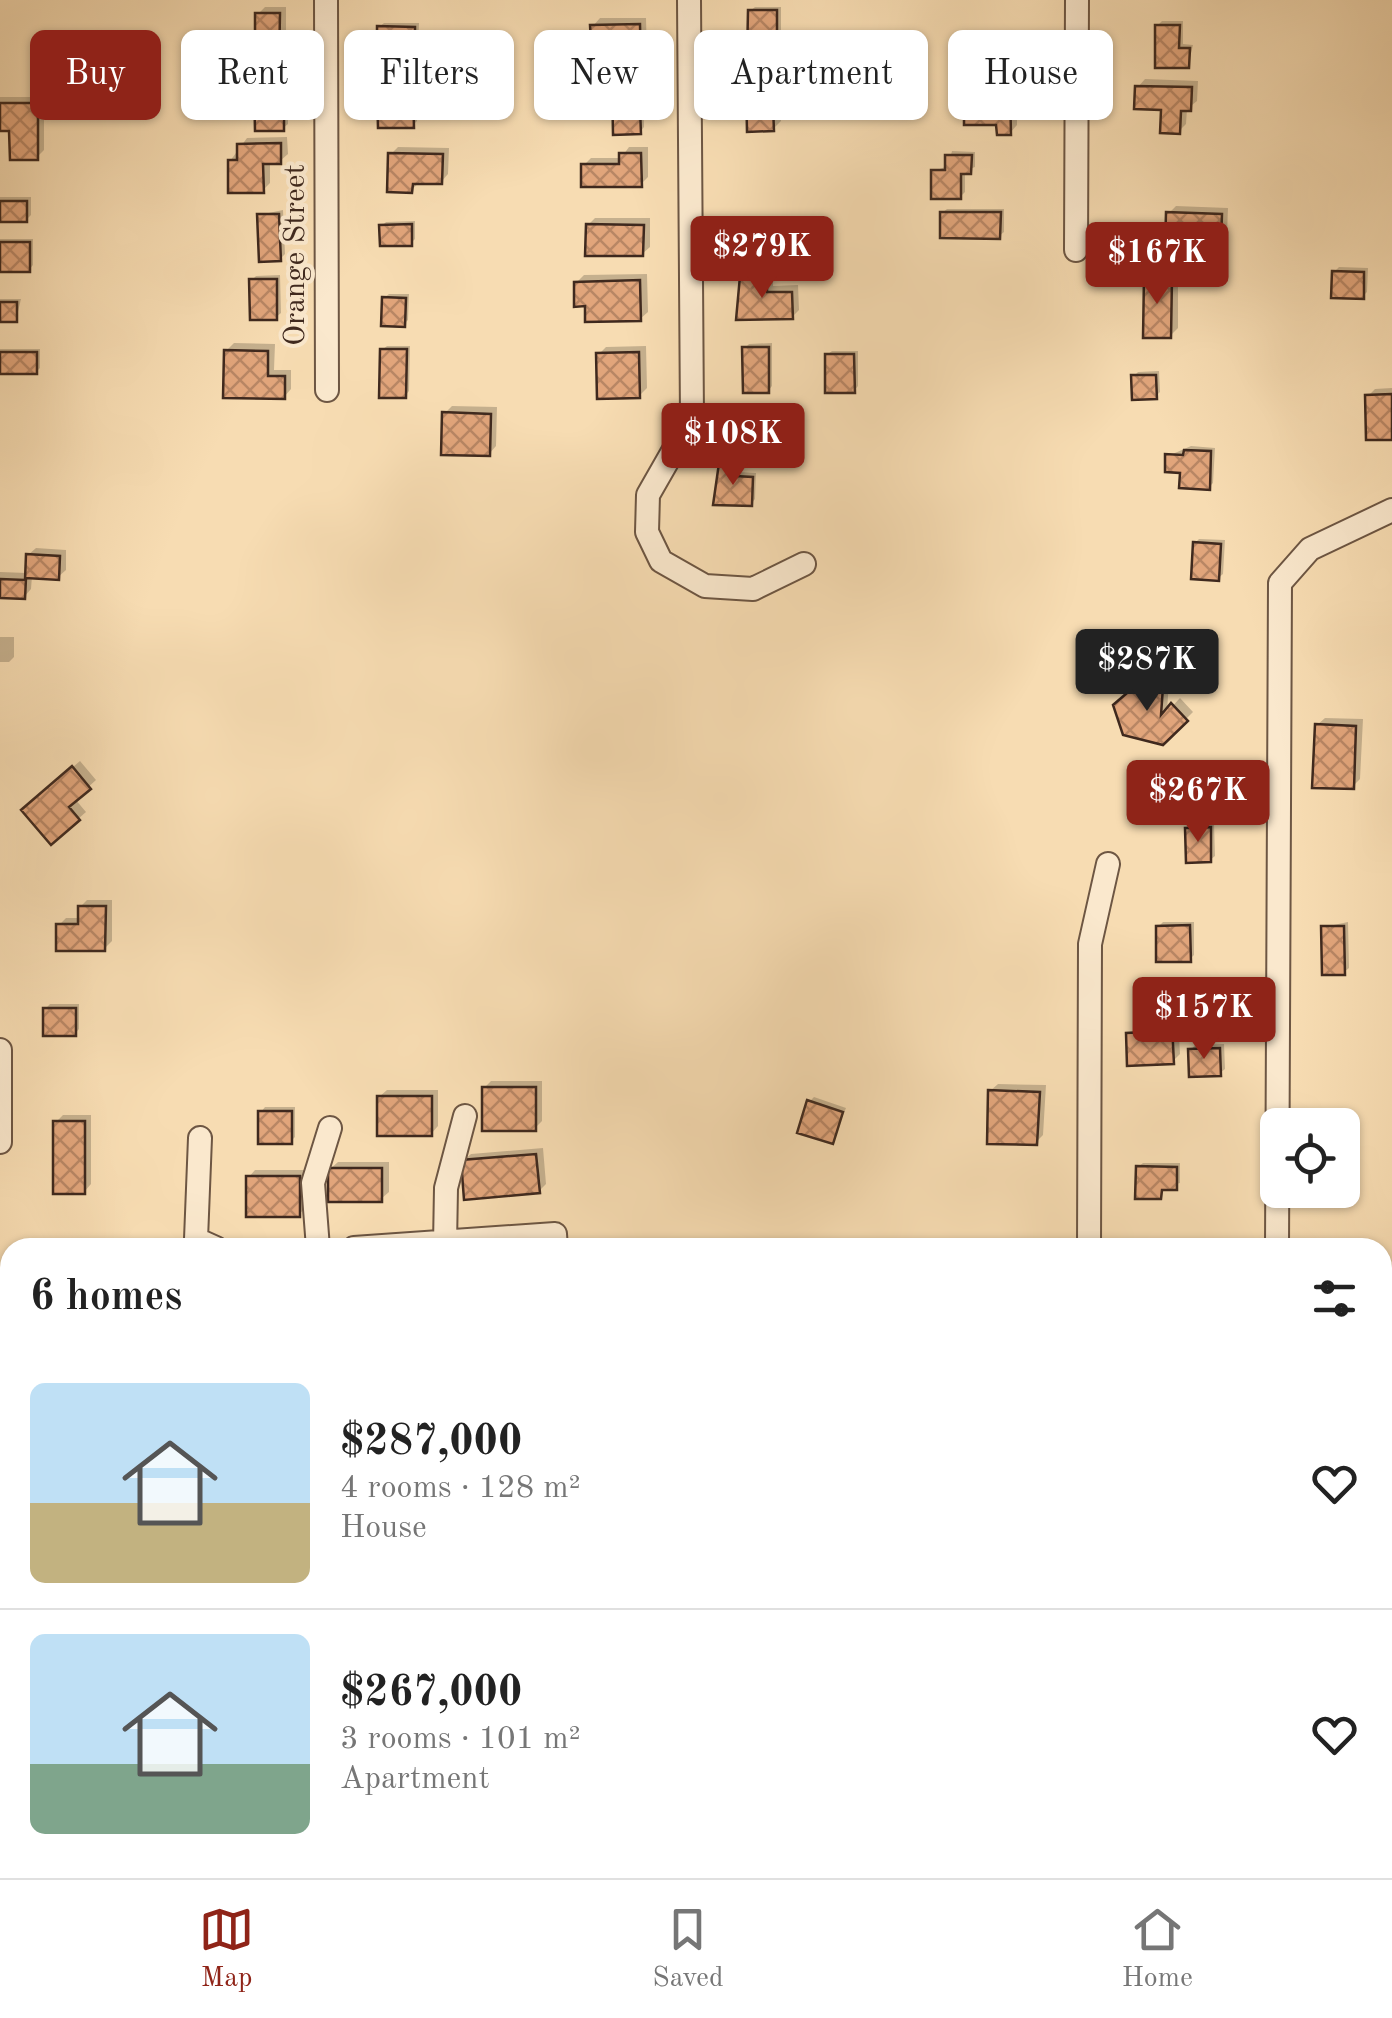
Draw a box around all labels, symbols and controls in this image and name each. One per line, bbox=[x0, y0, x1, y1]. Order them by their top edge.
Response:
chip: Buy bbox=[30, 30, 161, 120]
chip: Rent bbox=[181, 30, 324, 120]
chip: Filters bbox=[344, 30, 514, 120]
chip: New bbox=[534, 30, 674, 120]
chip: Apartment bbox=[694, 30, 928, 120]
chip: House bbox=[948, 30, 1113, 120]
street label: Orange Street bbox=[281, 164, 311, 346]
pin: $279K bbox=[692, 216, 832, 301]
pin: $167K bbox=[1087, 222, 1227, 307]
text: $279K bbox=[713, 232, 811, 264]
text: $167K bbox=[1108, 238, 1206, 270]
pin: $108K bbox=[663, 403, 803, 488]
text: $108K bbox=[684, 419, 782, 451]
pin: $287K bbox=[1077, 629, 1217, 714]
text: $287K bbox=[1098, 645, 1196, 677]
pin: $267K bbox=[1128, 760, 1268, 845]
text: $267K bbox=[1149, 776, 1247, 808]
pin: $157K bbox=[1134, 977, 1274, 1062]
text: $157K bbox=[1155, 993, 1253, 1025]
map controls bbox=[1260, 1108, 1360, 1208]
button: locate bbox=[1260, 1108, 1360, 1208]
icon: filters bbox=[1307, 1271, 1362, 1326]
text: 6 homes bbox=[30, 1277, 182, 1319]
text: $287,000 bbox=[340, 1422, 522, 1464]
icon: home bbox=[110, 1423, 230, 1543]
icon: heart bbox=[1307, 1456, 1362, 1511]
text: 4 rooms · 128 m² bbox=[340, 1473, 581, 1505]
text: House bbox=[340, 1513, 427, 1545]
text: $267,000 bbox=[340, 1673, 522, 1715]
icon: home bbox=[110, 1674, 230, 1794]
icon: heart bbox=[1307, 1707, 1362, 1762]
text: 3 rooms · 101 m² bbox=[340, 1724, 581, 1756]
text: Apartment bbox=[340, 1764, 490, 1796]
tab: Map bbox=[199, 1902, 254, 1997]
tab: Saved bbox=[652, 1902, 724, 1997]
tab: Home bbox=[1122, 1902, 1193, 1997]

